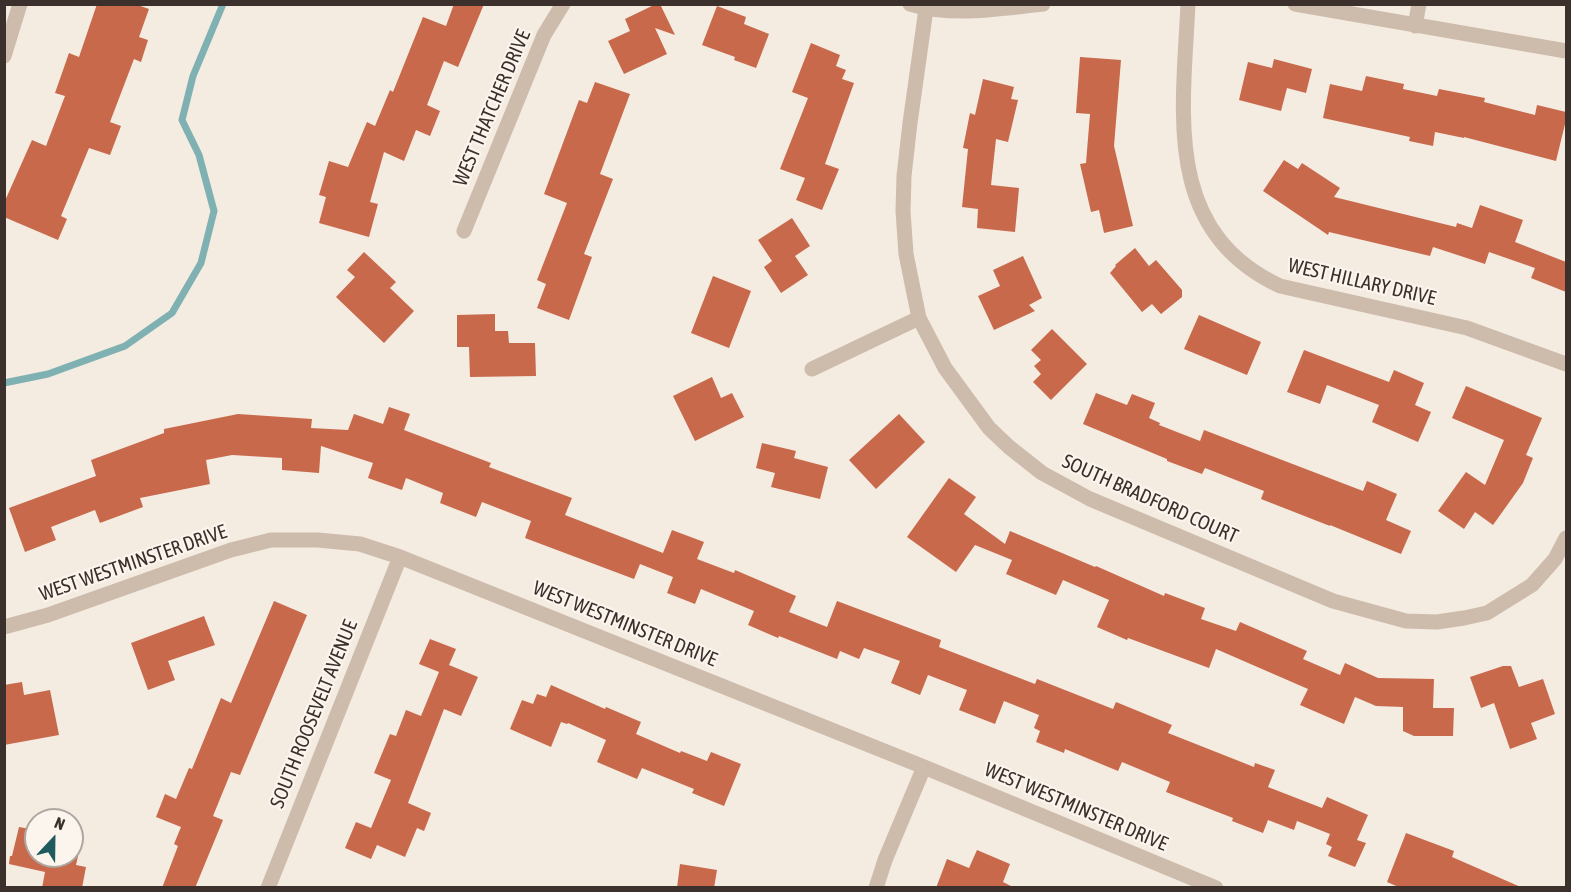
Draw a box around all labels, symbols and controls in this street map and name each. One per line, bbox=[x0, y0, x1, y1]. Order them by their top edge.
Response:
street label: WEST THATCHER DRIVE bbox=[448, 26, 536, 190]
street label: WEST HILLARY DRIVE bbox=[1286, 253, 1438, 311]
street label: SOUTH BRADFORD COURT bbox=[1058, 449, 1242, 549]
street label: WEST WESTMINSTER DRIVE bbox=[36, 520, 230, 606]
street label: WEST WESTMINSTER DRIVE bbox=[529, 576, 721, 672]
street label: SOUTH ROOSEVELT AVENUE bbox=[265, 616, 363, 812]
street label: WEST WESTMINSTER DRIVE bbox=[981, 758, 1171, 856]
north arrow bbox=[24, 808, 84, 868]
text: N bbox=[52, 813, 68, 833]

